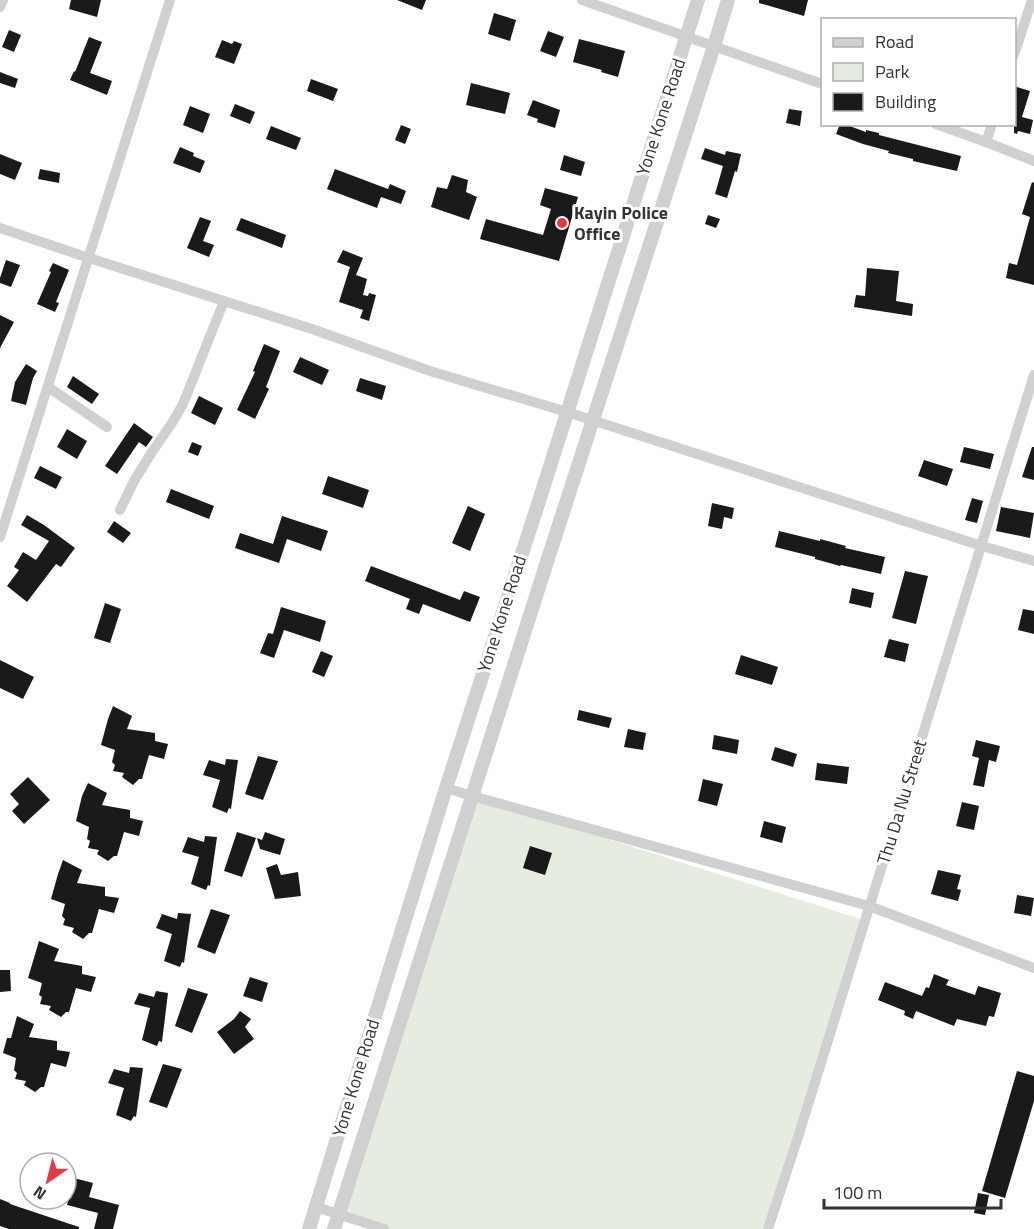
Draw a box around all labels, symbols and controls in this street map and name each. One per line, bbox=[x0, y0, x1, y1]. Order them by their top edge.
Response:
legend bbox=[821, 18, 1016, 126]
text: Road bbox=[875, 28, 914, 55]
street label: Yone Kone Road bbox=[629, 55, 692, 179]
text: Park bbox=[875, 58, 910, 85]
text: Building bbox=[875, 88, 936, 115]
place label: Kayin Police Office bbox=[574, 199, 668, 247]
marker: Kayin Police Office bbox=[555, 216, 569, 230]
street label: Yone Kone Road bbox=[470, 552, 533, 676]
street label: Thu Da Nu Street bbox=[870, 735, 934, 868]
street label: Yone Kone Road bbox=[325, 1016, 386, 1140]
north arrow bbox=[18, 1151, 78, 1211]
scale bar bbox=[824, 1172, 1001, 1210]
text: 100 m bbox=[833, 1179, 882, 1206]
text: N bbox=[28, 1180, 51, 1206]

